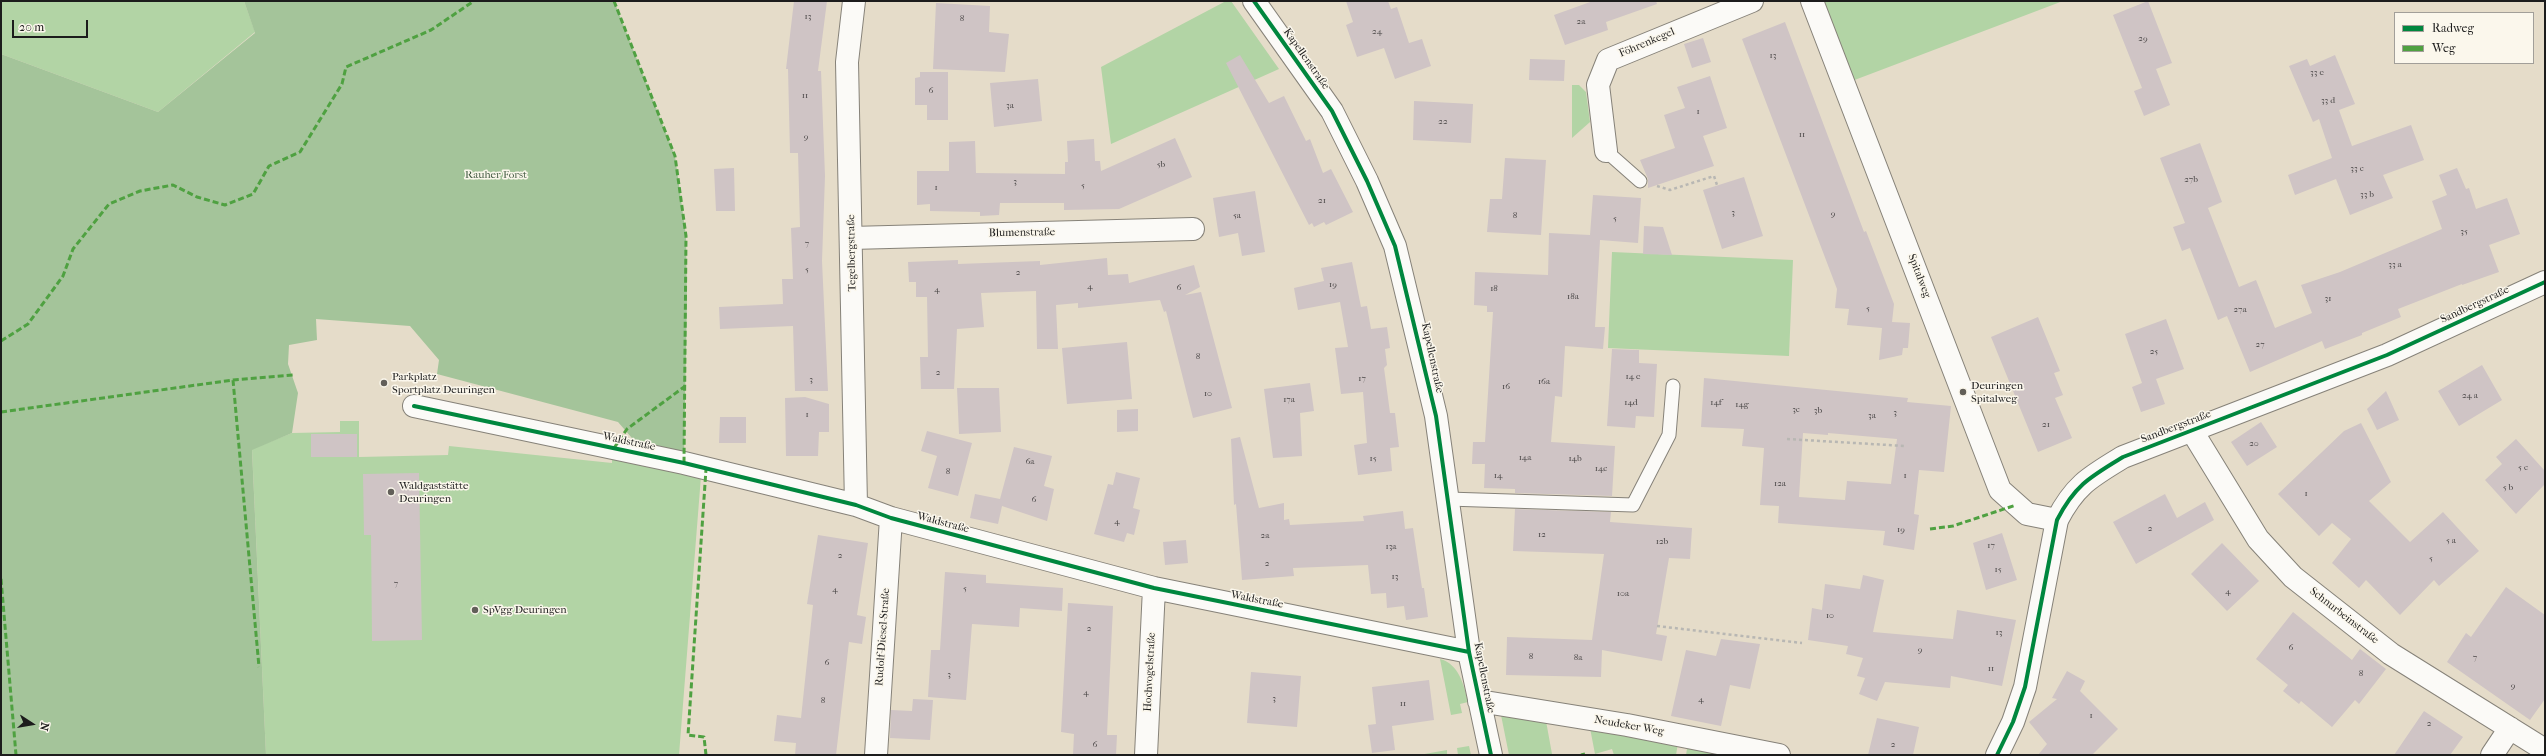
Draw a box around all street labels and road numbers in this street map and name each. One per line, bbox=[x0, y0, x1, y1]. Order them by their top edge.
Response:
street label: Föhrenkegel bbox=[1617, 25, 1677, 61]
street label: Kapellenstraße bbox=[1280, 26, 1332, 92]
street label: Tegelbergstraße bbox=[845, 214, 859, 292]
street label: Blumenstraße bbox=[989, 226, 1055, 240]
street label: Spitalweg bbox=[1905, 252, 1933, 300]
street label: Sandbergstraße bbox=[2439, 283, 2511, 327]
street label: Kapellenstraße bbox=[1418, 322, 1446, 394]
street label: Sandbergstraße bbox=[2139, 408, 2213, 446]
street label: Waldstraße bbox=[602, 430, 656, 454]
street label: Waldstraße bbox=[916, 510, 970, 536]
street label: Schnurbeinstraße bbox=[2307, 585, 2381, 647]
street label: Rudolf-Diesel-Straße bbox=[873, 588, 893, 686]
street label: Waldstraße bbox=[1230, 588, 1284, 612]
street label: Hochvogelstraße bbox=[1141, 632, 1159, 712]
street label: Kapellenstraße bbox=[1471, 642, 1497, 714]
street label: Neudeker Weg bbox=[1593, 713, 1665, 739]

